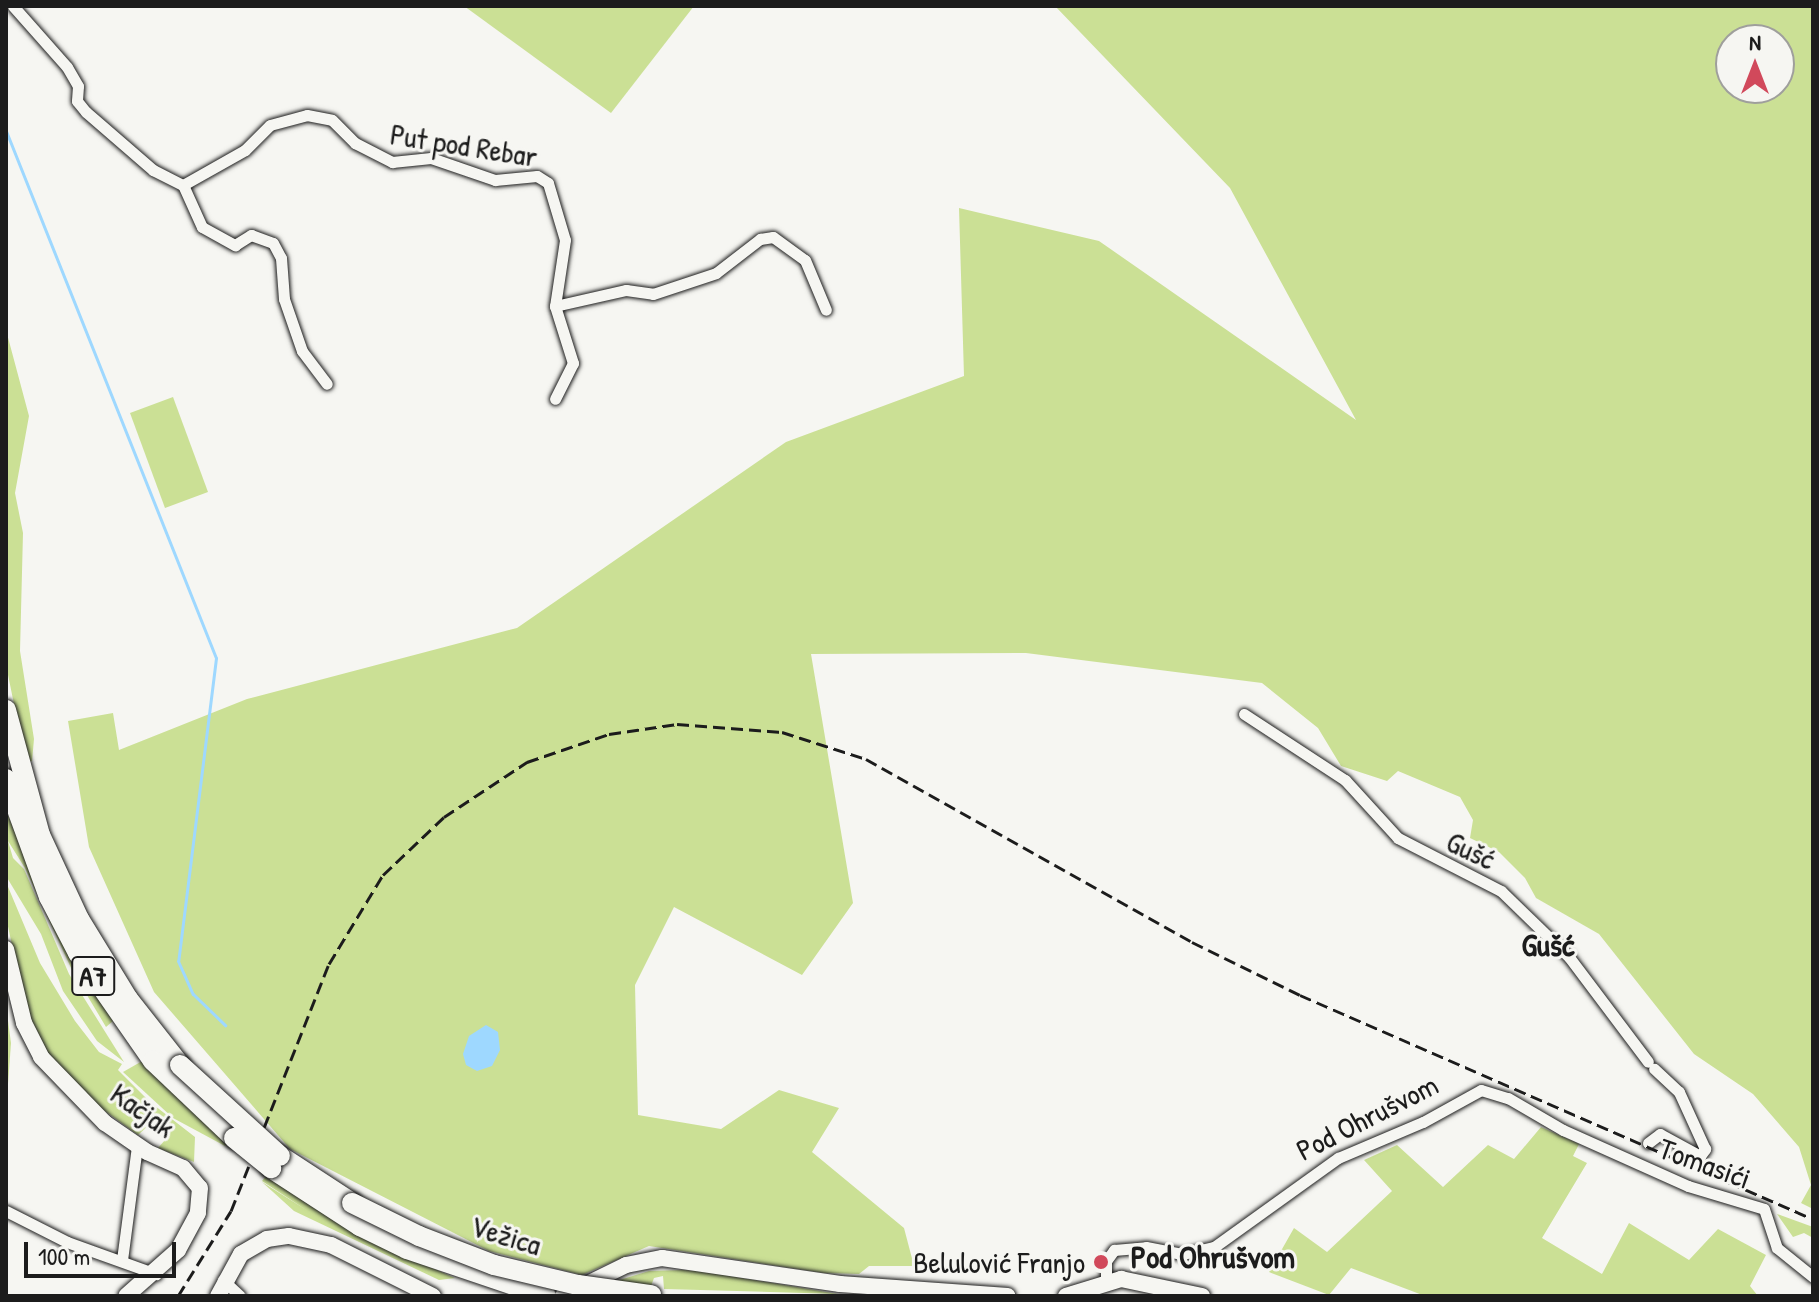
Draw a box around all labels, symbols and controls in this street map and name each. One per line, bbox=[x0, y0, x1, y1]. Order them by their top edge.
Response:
north arrow bbox=[1715, 24, 1795, 104]
text: N bbox=[1749, 27, 1761, 57]
street label: Put pod Rebar bbox=[388, 116, 540, 174]
street label: Gušć bbox=[1441, 823, 1501, 877]
district label: Gušć bbox=[1522, 926, 1574, 964]
road number: A7 bbox=[71, 952, 115, 1000]
street label: Pod Ohrušvom bbox=[1290, 1066, 1444, 1168]
street label: Kačjak bbox=[104, 1075, 182, 1145]
street label: Tomasići bbox=[1654, 1130, 1756, 1196]
street label: Vežica bbox=[466, 1207, 546, 1263]
scale bar bbox=[28, 1226, 180, 1276]
district label: Pod Ohrušvom bbox=[1131, 1238, 1295, 1276]
text: 100 m bbox=[38, 1240, 90, 1272]
place label: Belulović Franjo bbox=[913, 1244, 1085, 1280]
marker: Belulović Franjo bbox=[1092, 1253, 1110, 1271]

